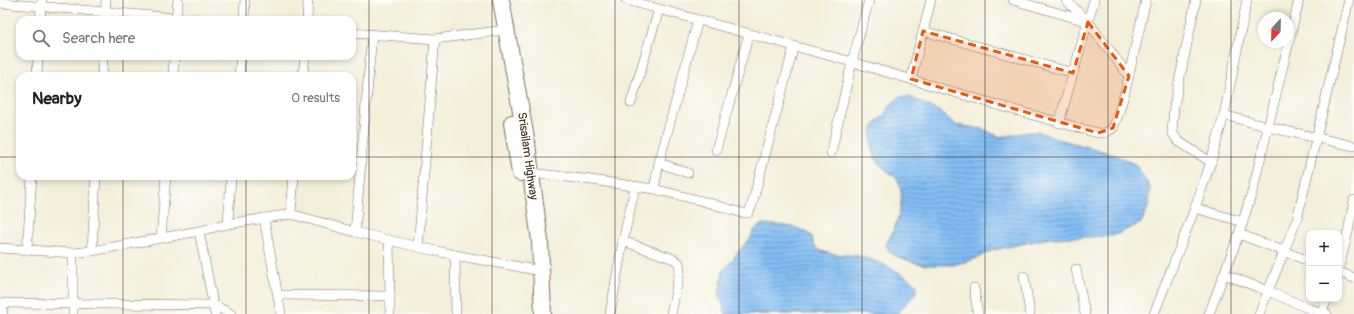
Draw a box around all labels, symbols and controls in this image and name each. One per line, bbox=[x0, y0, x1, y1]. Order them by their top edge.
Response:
north arrow bbox=[1258, 12, 1294, 48]
search box bbox=[16, 16, 356, 60]
icon: search bbox=[30, 27, 52, 49]
text: Search here bbox=[62, 29, 135, 48]
text: Nearby bbox=[32, 88, 81, 109]
text: 0 results bbox=[291, 90, 340, 106]
street label: Srisailam Highway bbox=[514, 111, 541, 201]
map controls bbox=[1306, 230, 1342, 302]
button: + bbox=[1306, 230, 1342, 266]
button: − bbox=[1306, 266, 1342, 302]

